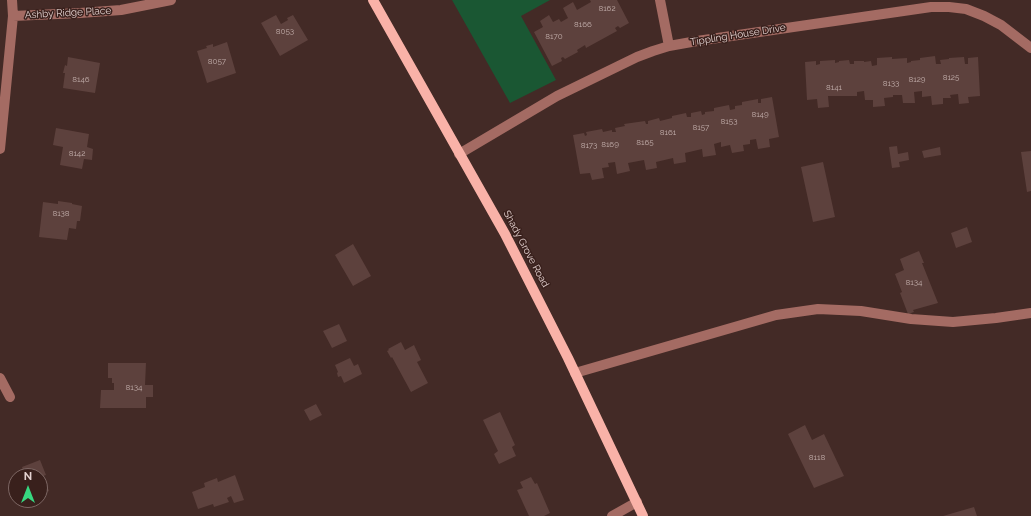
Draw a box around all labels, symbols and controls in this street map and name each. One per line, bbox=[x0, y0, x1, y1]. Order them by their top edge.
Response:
house number: 8162 bbox=[598, 4, 616, 14]
street label: Ashby Ridge Place bbox=[25, 5, 111, 21]
house number: 8166 bbox=[574, 20, 592, 30]
street label: Tippling House Drive bbox=[689, 22, 787, 48]
house number: 8053 bbox=[276, 27, 294, 37]
house number: 8170 bbox=[545, 32, 563, 42]
house number: 8057 bbox=[208, 57, 226, 67]
house number: 8125 bbox=[943, 73, 959, 83]
house number: 8146 bbox=[72, 75, 90, 85]
house number: 8129 bbox=[908, 75, 926, 85]
house number: 8133 bbox=[883, 79, 899, 89]
house number: 8141 bbox=[826, 83, 842, 93]
house number: 8149 bbox=[751, 110, 769, 120]
house number: 8153 bbox=[721, 117, 737, 127]
house number: 8157 bbox=[693, 123, 709, 133]
house number: 8161 bbox=[660, 128, 676, 138]
house number: 8165 bbox=[636, 138, 654, 148]
house number: 8169 bbox=[601, 140, 619, 150]
house number: 8173 bbox=[581, 141, 597, 151]
house number: 8142 bbox=[69, 149, 85, 159]
street label: Shady Grove Road bbox=[501, 208, 551, 290]
house number: 8138 bbox=[52, 209, 70, 219]
house number: 8134 bbox=[906, 278, 922, 288]
house number: 8134 bbox=[126, 383, 142, 393]
house number: 8118 bbox=[809, 453, 825, 463]
north arrow bbox=[8, 468, 48, 508]
text: N bbox=[24, 470, 32, 483]

